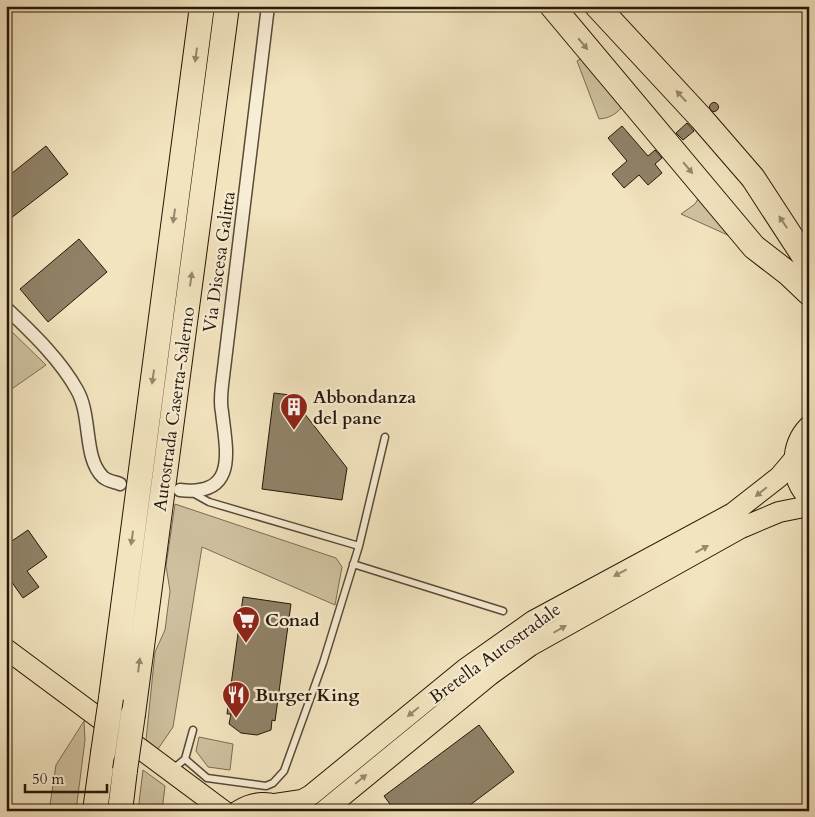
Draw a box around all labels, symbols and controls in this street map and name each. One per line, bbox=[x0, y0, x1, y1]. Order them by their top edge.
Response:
one-way arrow bbox=[578, 37, 589, 50]
one-way arrow bbox=[191, 47, 199, 63]
one-way arrow bbox=[675, 91, 687, 103]
one-way arrow bbox=[682, 161, 693, 174]
street label: Via Discesa Galitta bbox=[197, 190, 242, 334]
one-way arrow bbox=[170, 208, 178, 224]
one-way arrow bbox=[779, 216, 788, 229]
one-way arrow bbox=[187, 270, 195, 286]
street label: Autostrada Caserta-Salerno bbox=[148, 305, 201, 513]
one-way arrow bbox=[149, 369, 157, 385]
place label: Abbondanza del pane bbox=[313, 385, 416, 431]
building icon: Abbondanza del pane bbox=[279, 392, 309, 431]
one-way arrow bbox=[754, 487, 767, 498]
one-way arrow bbox=[128, 530, 136, 546]
one-way arrow bbox=[695, 545, 709, 554]
one-way arrow bbox=[613, 569, 627, 577]
street label: Bretella Autostradale bbox=[424, 597, 566, 710]
supermarket icon: Conad bbox=[231, 605, 261, 644]
place label: Conad bbox=[265, 608, 320, 633]
one-way arrow bbox=[554, 624, 567, 633]
one-way arrow bbox=[135, 657, 143, 673]
restaurant icon: Burger King bbox=[221, 680, 251, 719]
place label: Burger King bbox=[255, 683, 359, 708]
one-way arrow bbox=[407, 706, 419, 717]
scale bar bbox=[25, 762, 108, 794]
text: 50 m bbox=[32, 769, 64, 789]
one-way arrow bbox=[354, 773, 367, 784]

